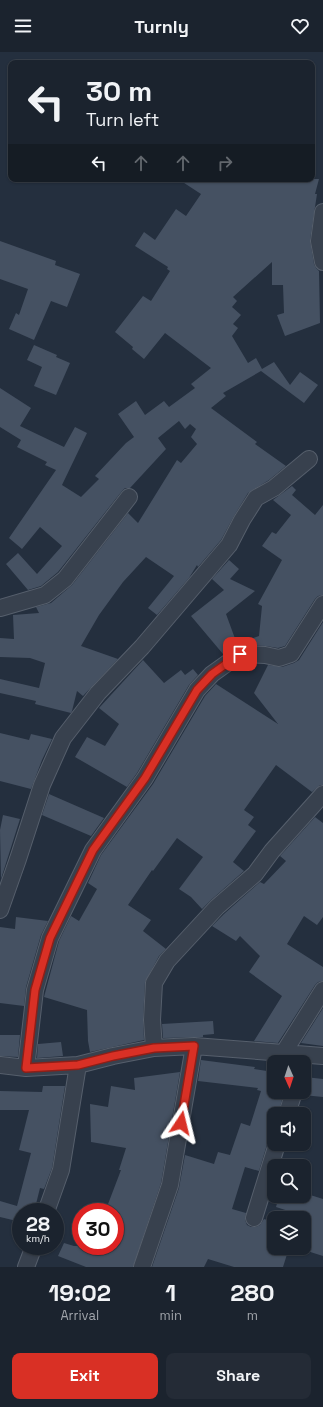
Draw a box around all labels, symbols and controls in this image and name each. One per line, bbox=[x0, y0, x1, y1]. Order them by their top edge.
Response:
icon: menu bbox=[12, 15, 34, 37]
text: Turnly bbox=[134, 15, 189, 38]
icon: heart bbox=[289, 15, 311, 37]
text: 30 m bbox=[86, 73, 152, 109]
icon: left bbox=[20, 76, 72, 128]
text: Turn left bbox=[86, 108, 159, 131]
icon: left bbox=[88, 152, 110, 174]
icon: ahead bbox=[130, 152, 152, 174]
icon: ahead bbox=[172, 152, 194, 174]
icon: right bbox=[214, 152, 236, 174]
pin bbox=[223, 637, 257, 671]
icon: arrive bbox=[229, 643, 251, 665]
north arrow bbox=[267, 1055, 311, 1099]
map controls bbox=[267, 1055, 311, 1255]
position arrow bbox=[160, 1102, 202, 1144]
button: sound bbox=[267, 1107, 311, 1151]
button: search bbox=[267, 1159, 311, 1203]
speed limit sign: 30 bbox=[72, 1203, 124, 1255]
text: 28 bbox=[26, 1211, 50, 1237]
button: layers bbox=[267, 1211, 311, 1255]
text: km/h bbox=[26, 1232, 50, 1245]
text: 19:02 bbox=[48, 1277, 111, 1308]
text: 1 bbox=[165, 1277, 176, 1308]
text: 280 bbox=[230, 1277, 275, 1308]
text: Arrival bbox=[60, 1307, 99, 1324]
text: min bbox=[160, 1307, 182, 1324]
text: m bbox=[247, 1307, 258, 1324]
button: Exit bbox=[12, 1353, 158, 1399]
button: Share bbox=[166, 1353, 311, 1399]

